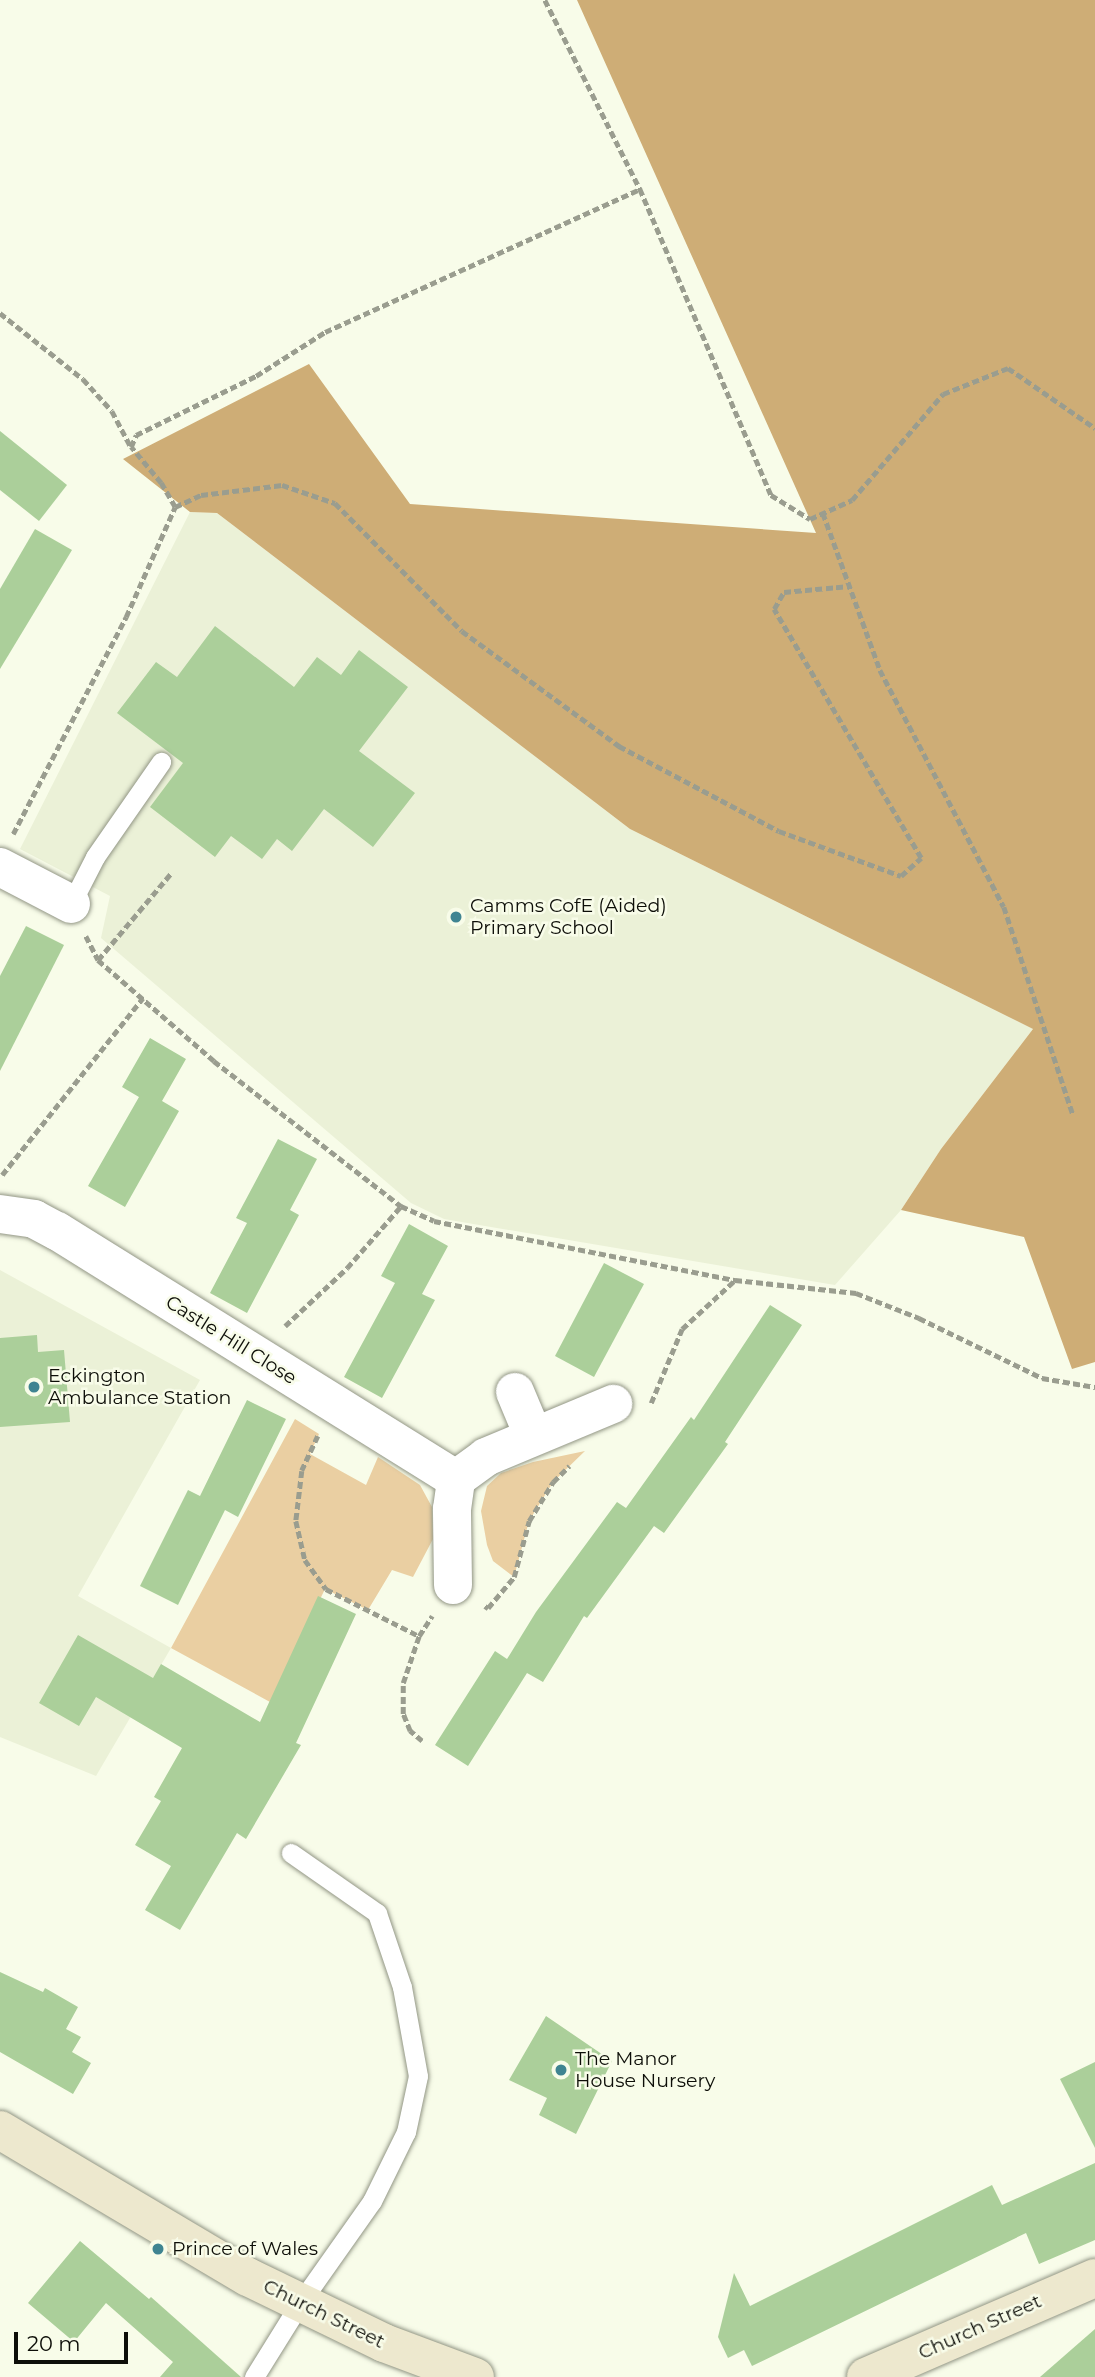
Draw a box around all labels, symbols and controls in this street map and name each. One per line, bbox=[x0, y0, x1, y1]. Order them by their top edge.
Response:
place label: Camms CofE (Aided) Primary School bbox=[470, 895, 667, 939]
marker: Camms CofE (Aided) Primary School bbox=[448, 909, 464, 925]
street label: Castle Hill Close bbox=[161, 1291, 301, 1389]
place label: Eckington Ambulance Station bbox=[48, 1365, 231, 1409]
marker: Eckington Ambulance Station bbox=[26, 1379, 42, 1395]
place label: The Manor House Nursery bbox=[575, 2048, 715, 2092]
marker: The Manor House Nursery bbox=[553, 2062, 569, 2078]
place label: Prince of Wales bbox=[172, 2238, 318, 2260]
marker: Prince of Wales bbox=[150, 2241, 166, 2257]
street label: Church Street bbox=[260, 2275, 388, 2353]
street label: Church Street bbox=[915, 2290, 1045, 2364]
scale bar bbox=[18, 2318, 131, 2362]
text: 20 m bbox=[27, 2331, 81, 2356]

